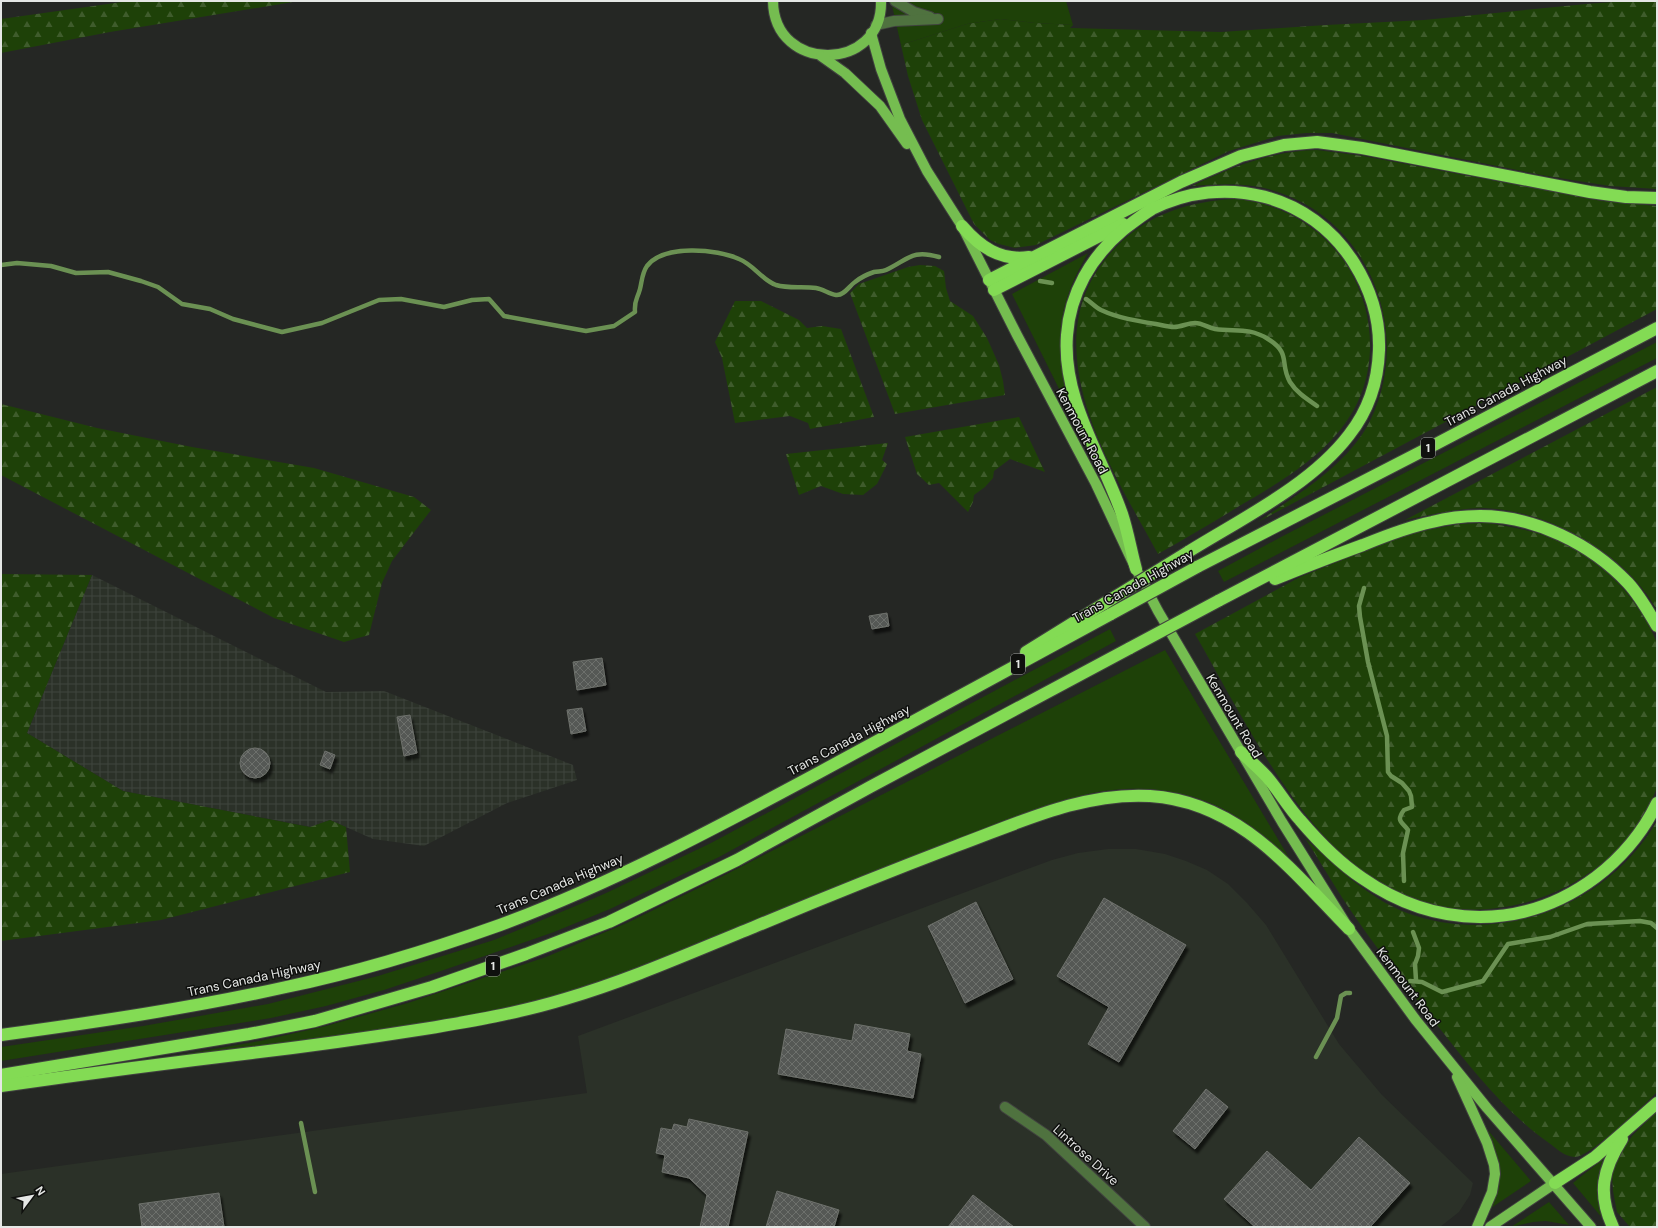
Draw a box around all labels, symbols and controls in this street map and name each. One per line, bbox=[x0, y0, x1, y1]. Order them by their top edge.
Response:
street label: Trans Canada Highway bbox=[1442, 352, 1570, 430]
street label: Kenmount Road bbox=[1052, 385, 1112, 477]
road number: 1 bbox=[1421, 438, 1435, 458]
street label: Trans Canada Highway bbox=[1069, 546, 1197, 626]
road number: 1 bbox=[1011, 654, 1025, 674]
street label: Kenmount Road bbox=[1202, 671, 1266, 761]
street label: Trans Canada Highway bbox=[785, 701, 913, 779]
street label: Trans Canada Highway bbox=[494, 850, 626, 918]
street label: Kenmount Road bbox=[1373, 944, 1443, 1030]
street label: Trans Canada Highway bbox=[186, 956, 322, 1000]
road number: 1 bbox=[486, 956, 500, 976]
street label: Lintrose Drive bbox=[1049, 1121, 1123, 1189]
north arrow bbox=[12, 1176, 52, 1216]
text: N bbox=[32, 1184, 49, 1198]

